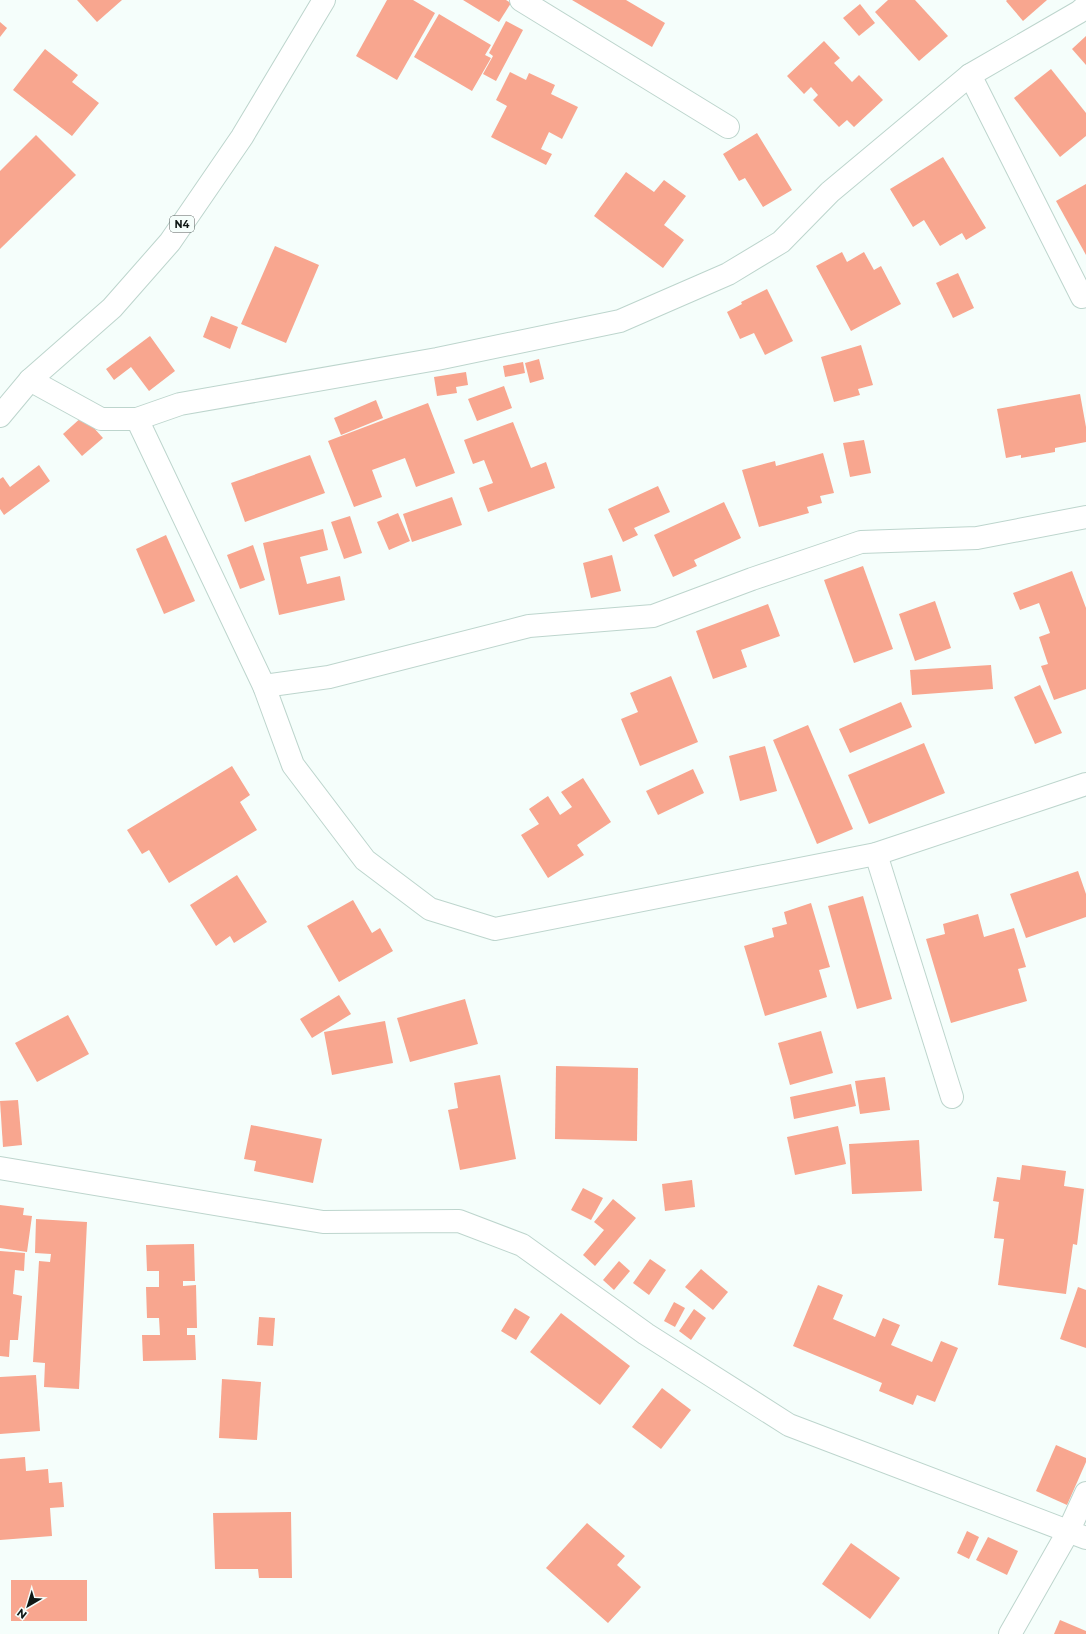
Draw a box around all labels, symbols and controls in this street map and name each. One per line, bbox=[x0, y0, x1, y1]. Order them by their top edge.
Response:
road number: N4 bbox=[170, 216, 194, 232]
north arrow bbox=[8, 1586, 48, 1626]
text: N bbox=[14, 1606, 30, 1622]

